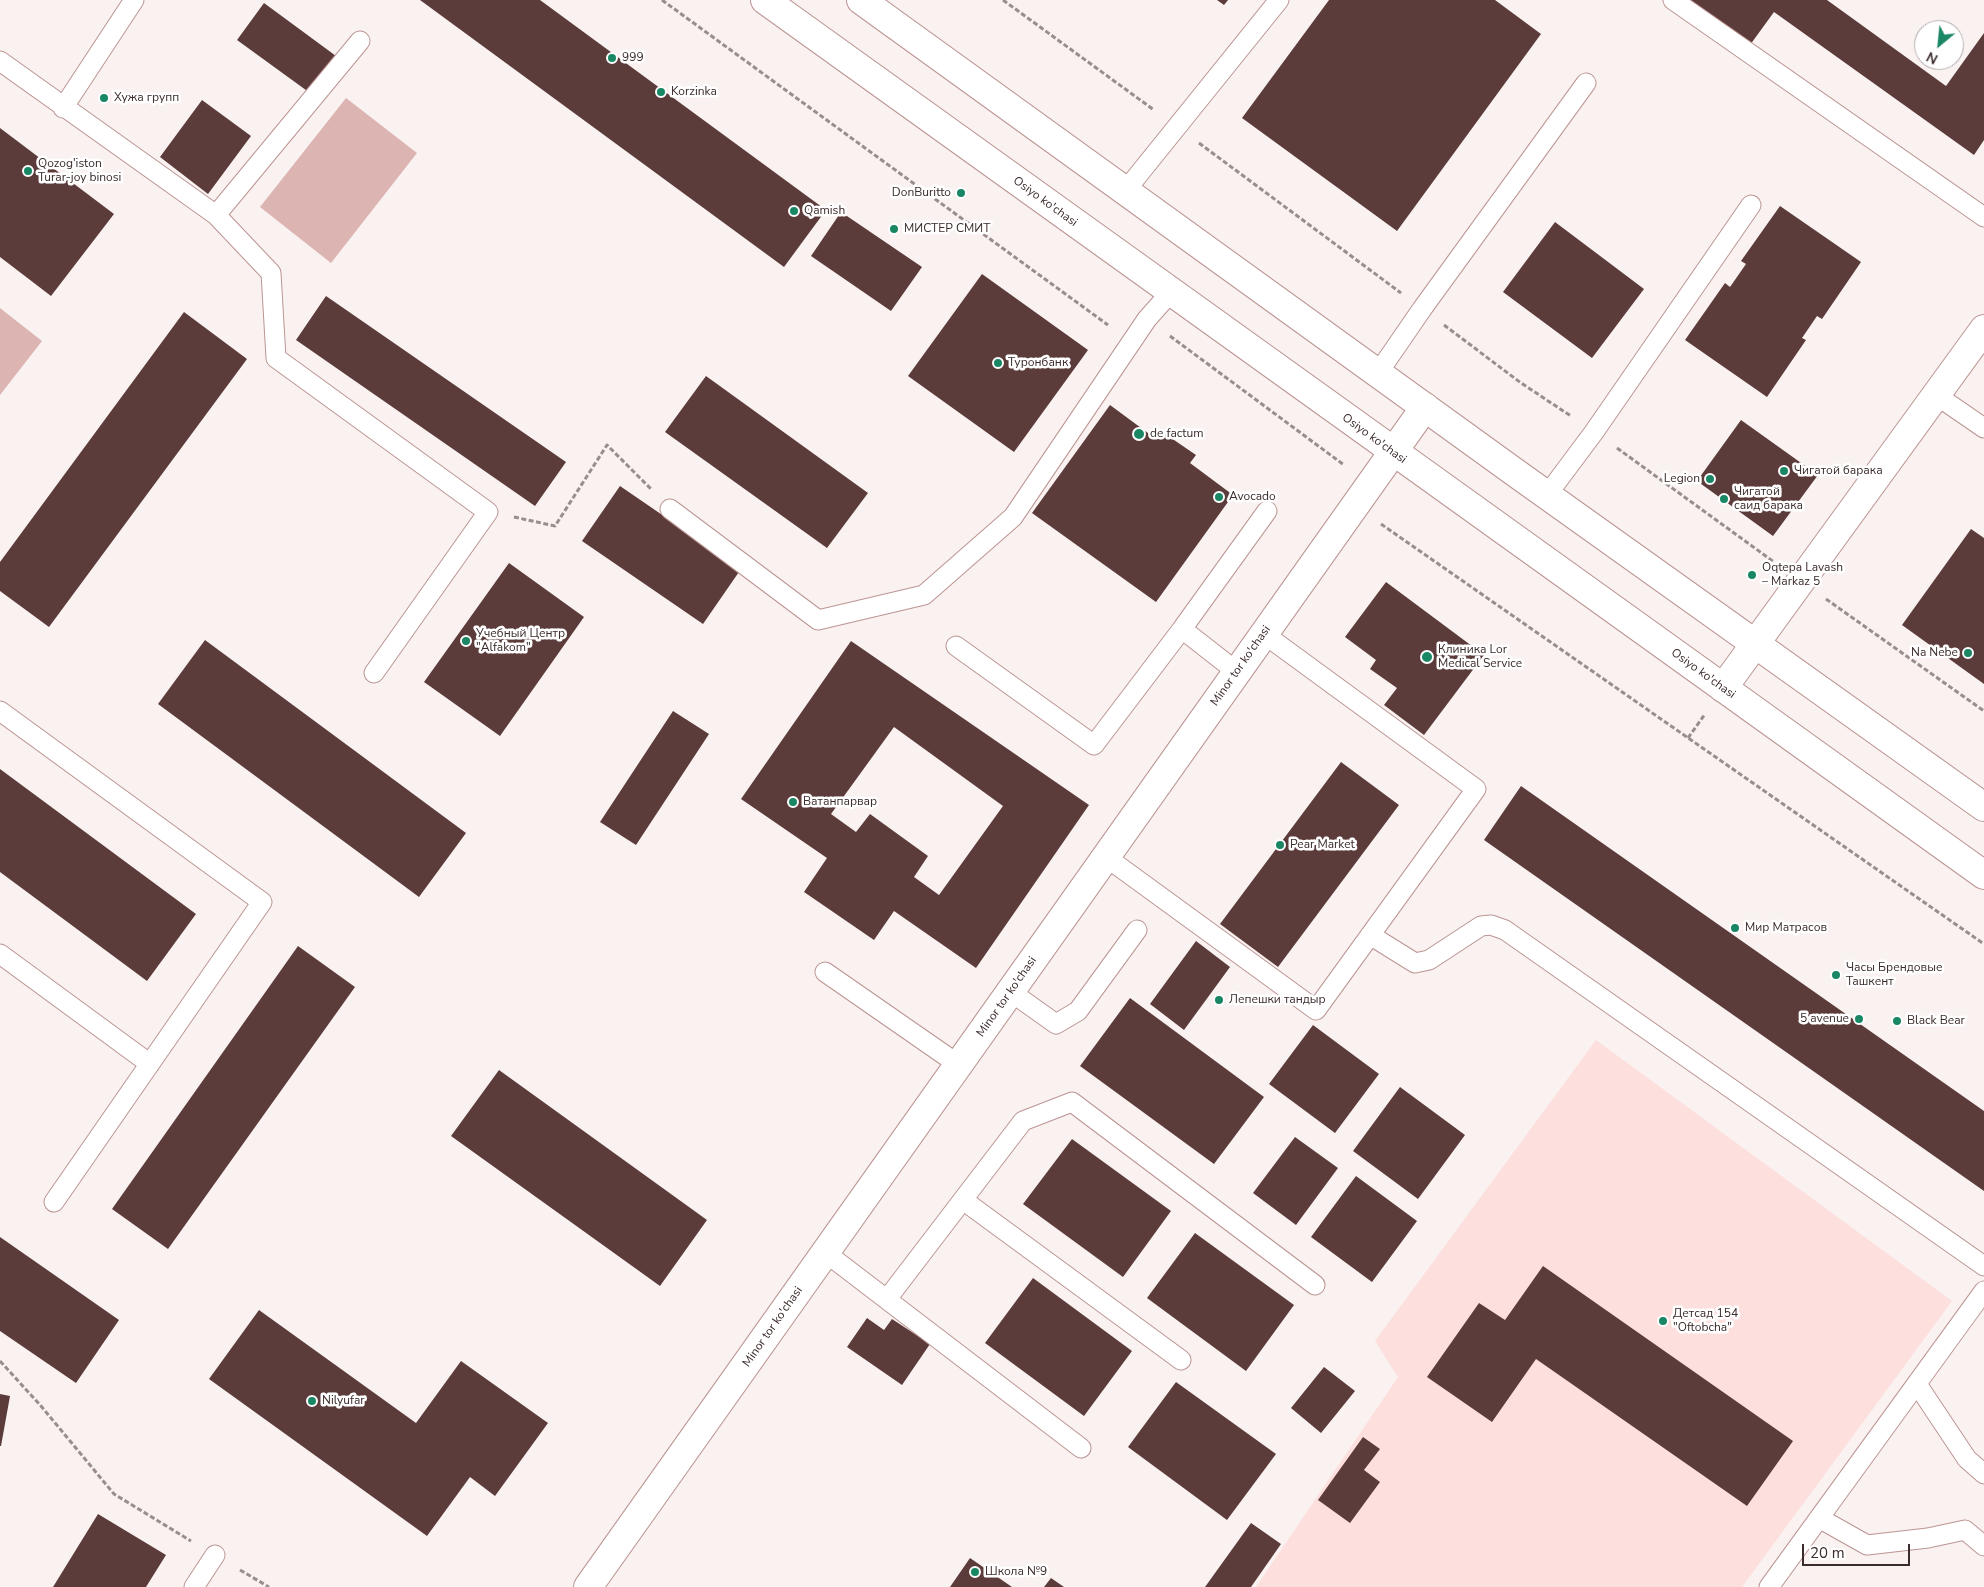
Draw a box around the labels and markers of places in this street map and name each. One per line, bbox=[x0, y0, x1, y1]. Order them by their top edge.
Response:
place label: 999 bbox=[622, 51, 644, 65]
marker: 999 bbox=[606, 52, 618, 64]
place label: Korzinka bbox=[671, 85, 717, 99]
marker: Korzinka bbox=[655, 86, 667, 98]
place label: Хужа групп bbox=[114, 91, 179, 105]
marker: Хужа групп bbox=[98, 92, 110, 104]
place label: Qozog'iston Turar-joy binosi bbox=[38, 157, 121, 185]
marker: Qozog'iston Turar-joy binosi bbox=[22, 165, 34, 177]
place label: DonBuritto bbox=[892, 186, 951, 200]
marker: DonBuritto bbox=[955, 187, 967, 199]
place label: Qamish bbox=[804, 204, 845, 218]
marker: Qamish bbox=[788, 205, 800, 217]
place label: МИСТЕР СМИТ bbox=[904, 222, 990, 236]
marker: МИСТЕР СМИТ bbox=[888, 223, 900, 235]
place label: Туронбанк bbox=[1008, 356, 1068, 370]
marker: Туронбанк bbox=[992, 357, 1004, 369]
marker: de factum bbox=[1132, 427, 1146, 441]
place label: de factum bbox=[1150, 427, 1204, 441]
place label: Чигатой барака bbox=[1794, 464, 1883, 478]
marker: Чигатой барака bbox=[1778, 465, 1790, 477]
place label: Legion bbox=[1664, 472, 1700, 486]
marker: Legion bbox=[1704, 473, 1716, 485]
place label: Чигатой саид барака bbox=[1734, 485, 1803, 513]
place label: Avocado bbox=[1229, 490, 1276, 504]
marker: Avocado bbox=[1213, 491, 1225, 503]
marker: Чигатой саид барака bbox=[1718, 493, 1730, 505]
place label: Oqtepa Lavash – Markaz 5 bbox=[1762, 561, 1843, 589]
marker: Oqtepa Lavash – Markaz 5 bbox=[1746, 569, 1758, 581]
place label: Учебный Центр "Alfakom" bbox=[476, 627, 565, 655]
marker: Учебный Центр "Alfakom" bbox=[460, 635, 472, 647]
place label: Клиника Lor Medical Service bbox=[1438, 643, 1522, 671]
place label: Na Nebe bbox=[1911, 646, 1958, 660]
marker: Na Nebe bbox=[1962, 647, 1974, 659]
marker: Клиника Lor Medical Service bbox=[1420, 650, 1434, 664]
place label: Ватанпарвар bbox=[803, 795, 877, 809]
marker: Ватанпарвар bbox=[787, 796, 799, 808]
place label: Pear Market bbox=[1290, 838, 1355, 852]
marker: Pear Market bbox=[1274, 839, 1286, 851]
place label: Мир Матрасов bbox=[1745, 921, 1827, 935]
marker: Мир Матрасов bbox=[1729, 922, 1741, 934]
place label: Часы Брендовые Ташкент bbox=[1846, 961, 1942, 989]
marker: Часы Брендовые Ташкент bbox=[1830, 969, 1842, 981]
place label: Лепешки тандыр bbox=[1229, 993, 1326, 1007]
marker: Лепешки тандыр bbox=[1213, 994, 1225, 1006]
place label: 5 avenue bbox=[1800, 1012, 1849, 1026]
marker: 5 avenue bbox=[1853, 1013, 1865, 1025]
place label: Black Bear bbox=[1907, 1014, 1965, 1028]
marker: Black Bear bbox=[1891, 1015, 1903, 1027]
place label: Детсад 154 "Oftobcha" bbox=[1673, 1307, 1738, 1335]
marker: Детсад 154 "Oftobcha" bbox=[1657, 1315, 1669, 1327]
place label: Nilyufar bbox=[322, 1394, 365, 1408]
marker: Nilyufar bbox=[306, 1395, 318, 1407]
place label: Школа №9 bbox=[985, 1565, 1047, 1579]
marker: Школа №9 bbox=[969, 1566, 981, 1578]

